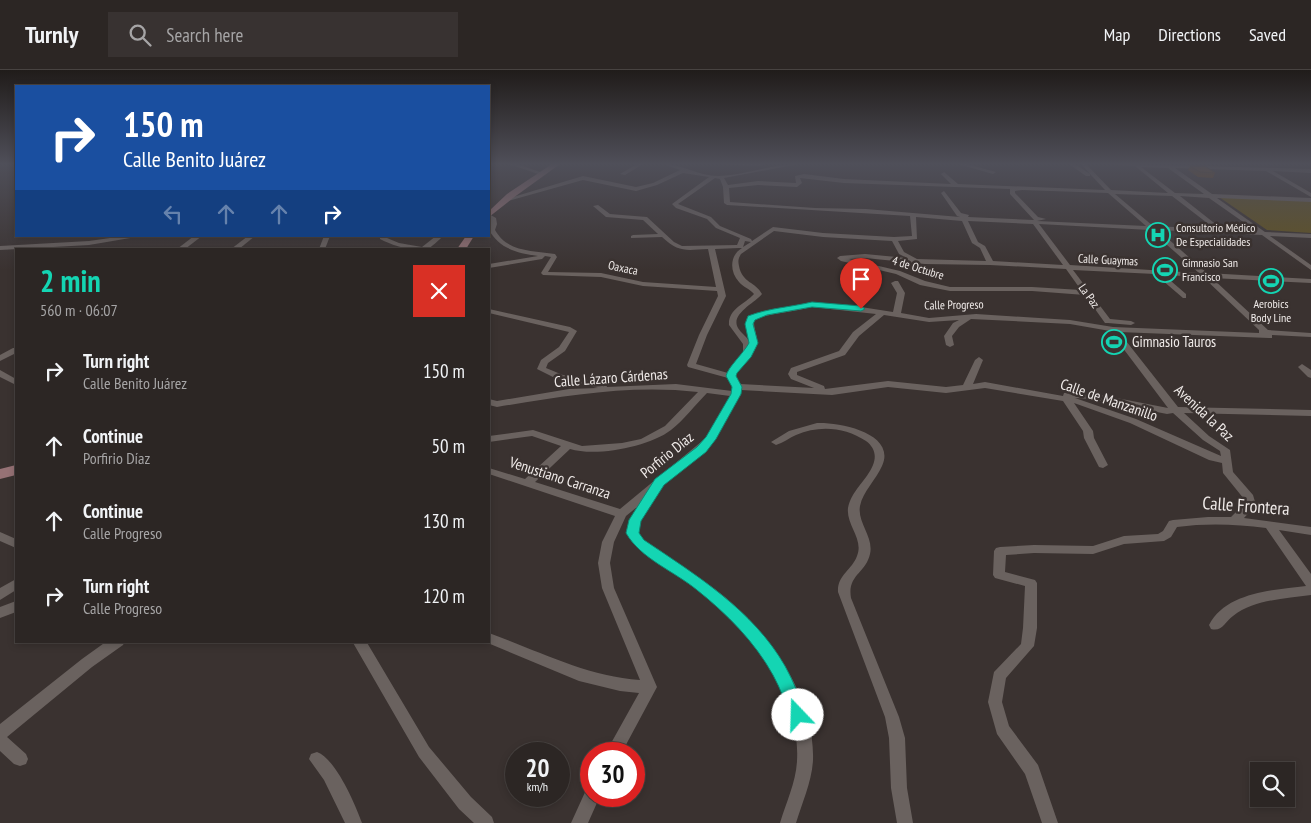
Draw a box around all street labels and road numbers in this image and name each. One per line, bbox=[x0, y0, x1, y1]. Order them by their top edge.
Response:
street label: Calle Guaymas bbox=[1078, 250, 1139, 269]
street label: 4 de Octubre bbox=[890, 253, 946, 283]
street label: Oaxaca bbox=[607, 257, 640, 278]
street label: La Paz bbox=[1076, 281, 1103, 311]
street label: Calle Progreso bbox=[924, 296, 984, 313]
street label: Calle Lázaro Cárdenas bbox=[554, 364, 668, 391]
street label: Calle de Manzanillo bbox=[1058, 374, 1160, 425]
street label: Avenida la Paz bbox=[1171, 380, 1238, 445]
street label: Porfirio Díaz bbox=[636, 427, 697, 482]
street label: Venustiano Carranza bbox=[506, 452, 613, 503]
street label: Calle Frontera bbox=[1202, 491, 1290, 520]

